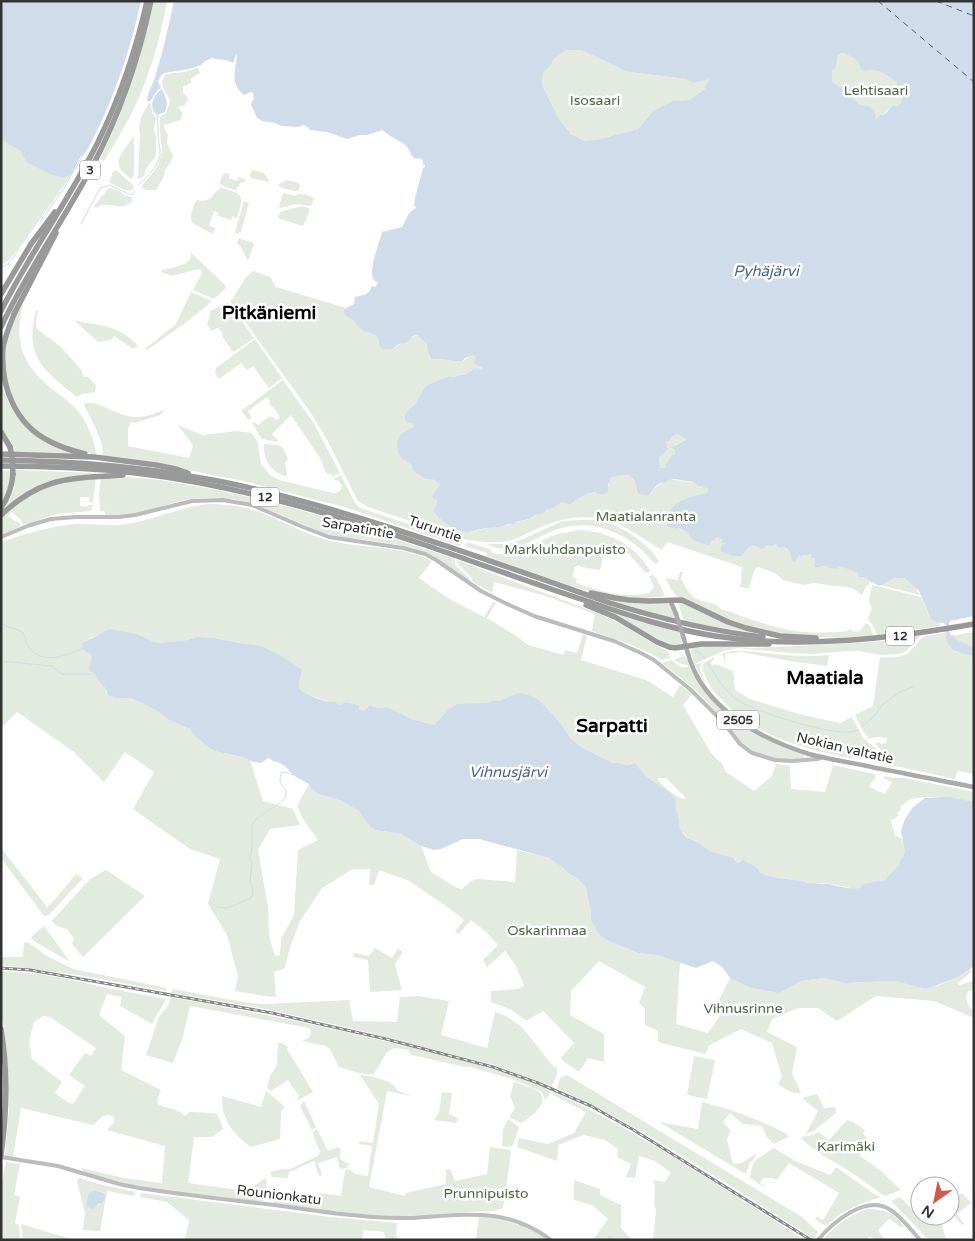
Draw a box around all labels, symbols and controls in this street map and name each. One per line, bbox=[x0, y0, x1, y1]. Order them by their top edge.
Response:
park label: Lehtisaari bbox=[844, 82, 908, 99]
park label: Isosaari bbox=[570, 92, 620, 109]
road number: 3 bbox=[80, 160, 100, 180]
water label: Pyhäjärvi bbox=[733, 262, 801, 280]
district label: Pitkäniemi bbox=[222, 302, 316, 324]
road number: 12 bbox=[251, 488, 279, 507]
park label: Maatialanranta bbox=[596, 508, 696, 525]
street label: Turuntie bbox=[406, 512, 464, 546]
street label: Sarpatintie bbox=[321, 513, 395, 543]
park label: Markluhdanpuisto bbox=[504, 541, 626, 558]
road number: 12 bbox=[886, 626, 914, 646]
district label: Maatiala bbox=[786, 667, 864, 689]
road number: 2505 bbox=[717, 710, 759, 730]
district label: Sarpatti bbox=[576, 715, 648, 738]
street label: Nokian valtatie bbox=[795, 729, 895, 767]
water label: Vihnusjärvi bbox=[469, 763, 549, 781]
park label: Oskarinmaa bbox=[507, 922, 587, 939]
park label: Vihnusrinne bbox=[703, 1000, 783, 1017]
park label: Karimäki bbox=[817, 1138, 875, 1155]
north arrow bbox=[910, 1176, 960, 1226]
street label: Rounionkatu bbox=[236, 1181, 322, 1209]
park label: Prunnipuisto bbox=[444, 1185, 529, 1202]
text: N bbox=[919, 1201, 938, 1222]

